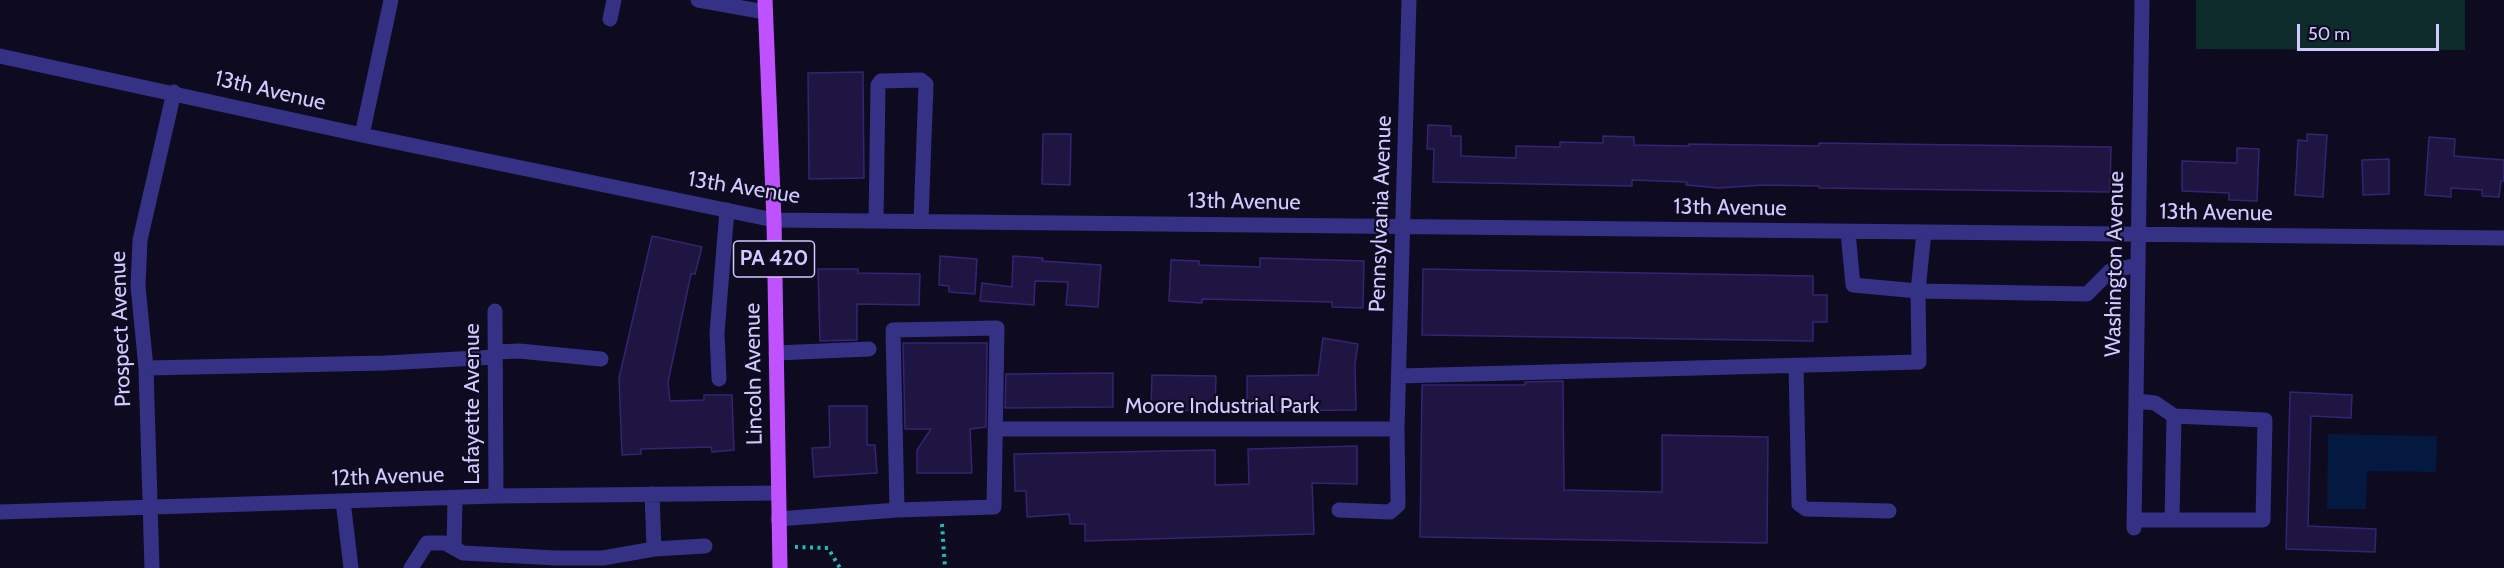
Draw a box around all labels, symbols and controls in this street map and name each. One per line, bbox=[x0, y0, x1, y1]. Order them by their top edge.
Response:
scale bar bbox=[2300, 12, 2442, 50]
text: 50 m bbox=[2308, 23, 2350, 45]
street label: 13th Avenue bbox=[212, 65, 328, 117]
street label: Pennsylvania Avenue bbox=[1364, 115, 1398, 313]
street label: 13th Avenue bbox=[686, 166, 802, 210]
street label: Washington Avenue bbox=[2100, 171, 2130, 357]
street label: 13th Avenue bbox=[1187, 188, 1301, 216]
street label: 13th Avenue bbox=[1673, 194, 1787, 222]
street label: 13th Avenue bbox=[2159, 199, 2273, 227]
road number: PA 420 bbox=[734, 241, 814, 277]
street label: Prospect Avenue bbox=[105, 251, 137, 407]
street label: Lincoln Avenue bbox=[740, 303, 768, 445]
street label: Lafayette Avenue bbox=[460, 323, 486, 485]
street label: Moore Industrial Park bbox=[1125, 394, 1319, 420]
street label: 12th Avenue bbox=[331, 462, 445, 492]

